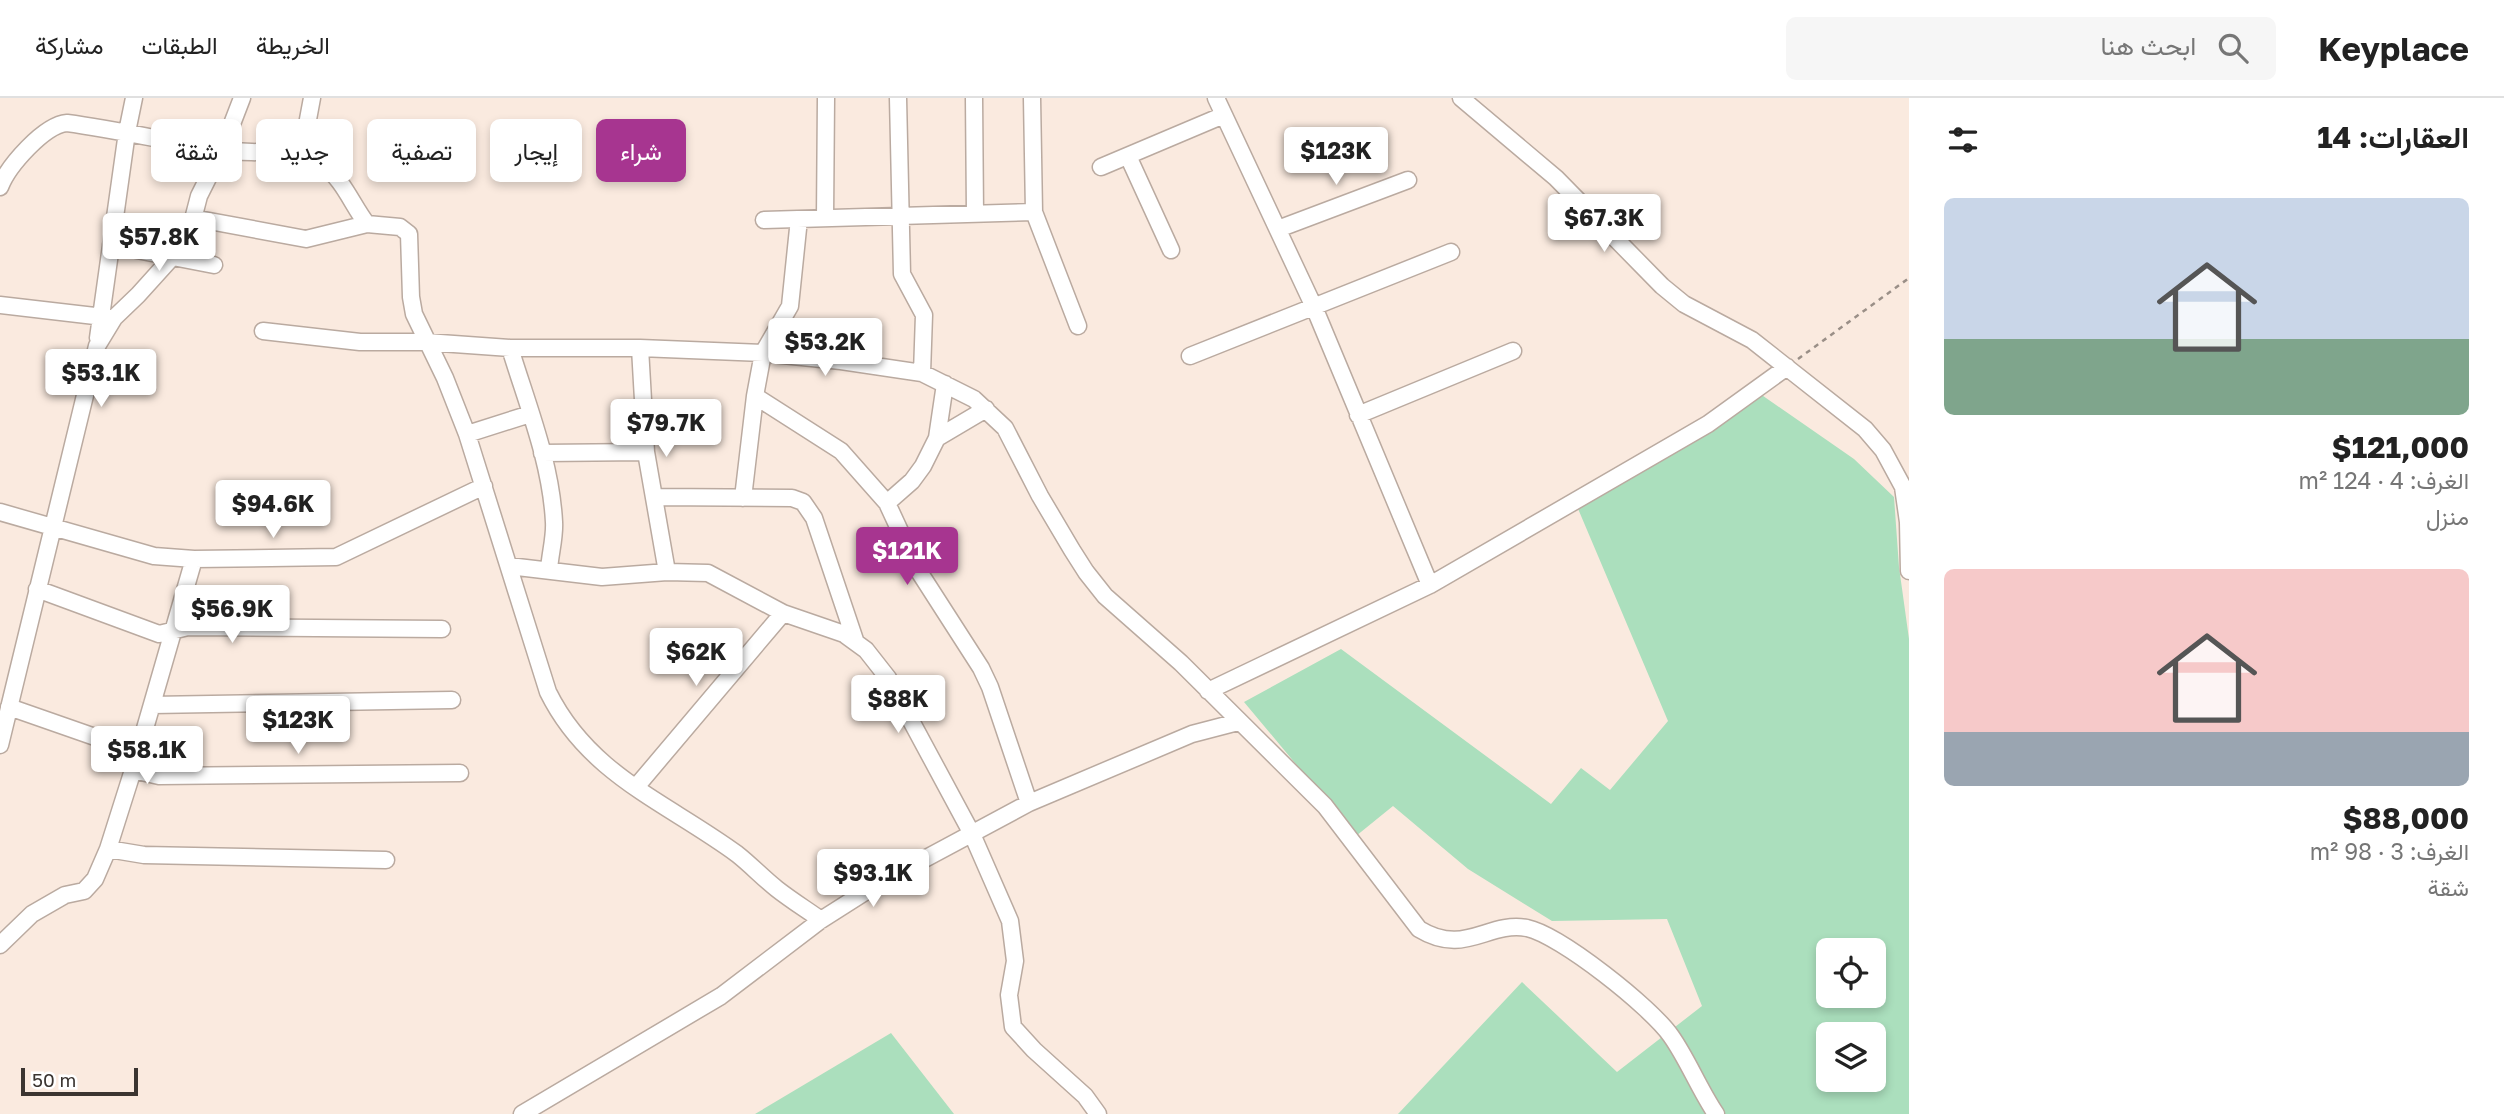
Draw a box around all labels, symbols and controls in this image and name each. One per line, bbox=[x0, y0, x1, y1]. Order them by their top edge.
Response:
search box bbox=[1786, 17, 2276, 80]
icon: search bbox=[2214, 29, 2252, 67]
text: Keyplace bbox=[2318, 29, 2469, 68]
text: مشاركة bbox=[35, 30, 103, 59]
text: الطبقات bbox=[141, 30, 218, 59]
text: الخريطة bbox=[256, 30, 330, 59]
text: ابحث هنا bbox=[2100, 30, 2196, 61]
chip: شقة bbox=[151, 119, 242, 182]
chip: جديد bbox=[256, 119, 353, 182]
chip: تصفية bbox=[367, 119, 476, 182]
chip: إيجار bbox=[490, 119, 582, 182]
chip: شراء bbox=[596, 119, 686, 182]
text: العقارات: 14 bbox=[2317, 119, 2469, 155]
icon: filters bbox=[1944, 121, 1982, 159]
pin: $123K bbox=[1287, 127, 1385, 187]
text: $123K bbox=[1300, 136, 1372, 164]
pin: $67.3K bbox=[1547, 194, 1661, 254]
text: $67.3K bbox=[1564, 203, 1644, 231]
pin: $57.8K bbox=[102, 214, 216, 273]
text: $57.8K bbox=[119, 222, 199, 250]
icon: home bbox=[2144, 244, 2270, 370]
pin: $53.2K bbox=[768, 318, 882, 378]
text: $53.2K bbox=[784, 327, 866, 355]
pin: $53.1K bbox=[44, 350, 158, 409]
text: $53.1K bbox=[61, 358, 141, 386]
pin: $79.7K bbox=[609, 400, 723, 459]
text: $79.7K bbox=[626, 408, 706, 436]
text: $121,000 bbox=[2332, 429, 2469, 465]
text: الغرف: 4 · 124 m² bbox=[2299, 466, 2469, 494]
pin: $94.6K bbox=[216, 480, 330, 540]
text: $94.6K bbox=[231, 489, 315, 517]
text: منزل bbox=[2426, 502, 2469, 530]
pin: $121K bbox=[858, 528, 956, 587]
text: $121K bbox=[872, 536, 942, 564]
pin: $56.9K bbox=[175, 586, 289, 645]
text: $56.9K bbox=[191, 594, 273, 622]
icon: home bbox=[2144, 615, 2270, 741]
pin: $62K bbox=[655, 628, 737, 688]
text: $62K bbox=[666, 637, 726, 665]
pin: $88K bbox=[857, 676, 939, 735]
text: $88K bbox=[867, 684, 929, 712]
pin: $123K bbox=[249, 696, 347, 756]
text: $123K bbox=[262, 705, 334, 733]
pin: $58.1K bbox=[90, 726, 204, 786]
text: $58.1K bbox=[107, 735, 187, 763]
text: $88,000 bbox=[2342, 800, 2469, 836]
text: الغرف: 3 · 98 m² bbox=[2310, 837, 2469, 865]
pin: $93.1K bbox=[816, 850, 930, 909]
text: $93.1K bbox=[833, 858, 913, 886]
text: شقة bbox=[2427, 873, 2469, 901]
map controls bbox=[1816, 938, 1886, 1092]
button: locate bbox=[1816, 938, 1886, 1008]
button: layers bbox=[1816, 1022, 1886, 1092]
scale bar bbox=[21, 1065, 138, 1097]
text: 50 m bbox=[32, 1068, 76, 1091]

